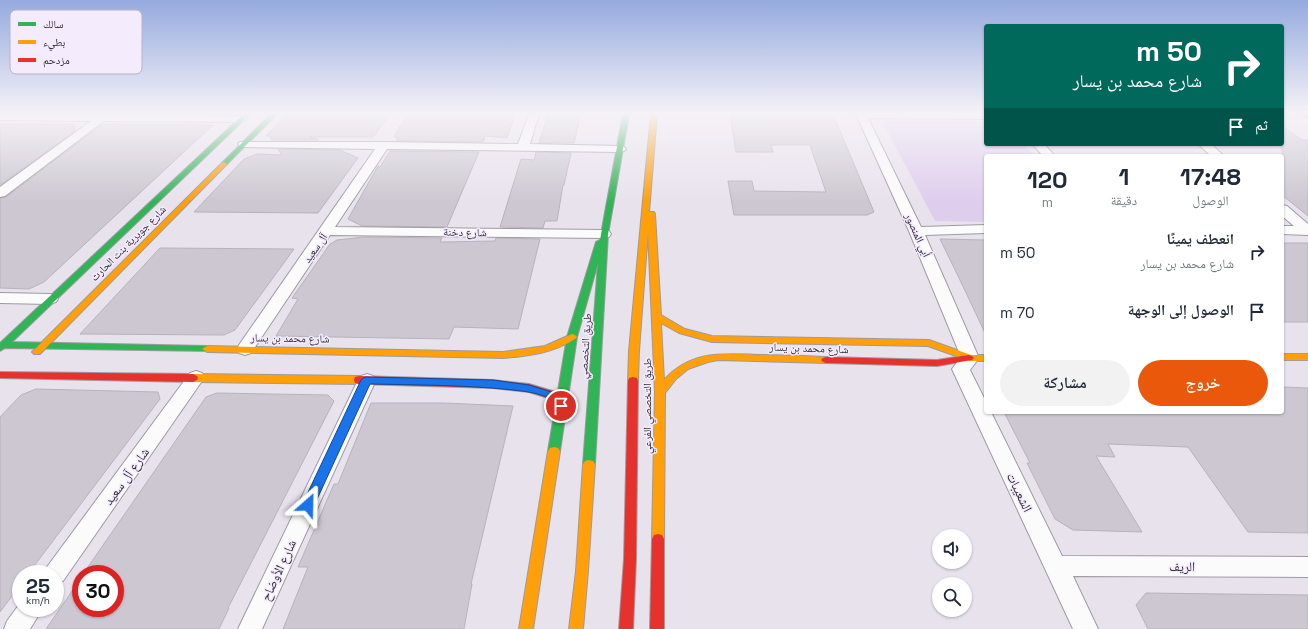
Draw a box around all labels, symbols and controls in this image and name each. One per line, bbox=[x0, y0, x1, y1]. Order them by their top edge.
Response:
legend bbox=[10, 10, 142, 74]
text: سالك bbox=[43, 17, 63, 31]
text: 50 m bbox=[1136, 33, 1202, 69]
text: بطيء bbox=[43, 35, 65, 51]
icon: right bbox=[1216, 40, 1268, 92]
text: مزدحم bbox=[43, 53, 70, 68]
text: شارع محمد بن يسار bbox=[1073, 69, 1202, 92]
text: ثم bbox=[1255, 115, 1268, 134]
icon: arrive bbox=[1225, 116, 1247, 138]
text: 1 bbox=[1118, 161, 1129, 192]
text: 17:48 bbox=[1180, 161, 1241, 192]
text: 120 bbox=[1027, 164, 1068, 195]
text: دقيقة bbox=[1111, 192, 1137, 209]
text: الوصول bbox=[1193, 192, 1229, 209]
text: m bbox=[1042, 194, 1053, 211]
street label: شارع جويرية بنت الحارث bbox=[87, 202, 169, 284]
street label: أبي المنصور bbox=[900, 210, 934, 260]
street label: شارع دخنة bbox=[443, 225, 487, 239]
text: انعطف يمينًا bbox=[1167, 229, 1234, 248]
street label: آل سعيد bbox=[300, 230, 330, 266]
icon: right bbox=[1246, 241, 1268, 263]
text: 50 m bbox=[1000, 243, 1035, 262]
text: شارع محمد بن يسار bbox=[1141, 255, 1234, 272]
text: الوصول إلى الوجهة bbox=[1128, 300, 1234, 319]
icon: arrive bbox=[1246, 301, 1268, 323]
text: 70 m bbox=[1000, 303, 1035, 322]
street label: طريق التخصصي bbox=[576, 312, 596, 380]
street label: شارع محمد بن يسار bbox=[249, 330, 330, 346]
street label: شارع محمد بن يسار bbox=[768, 340, 849, 356]
street label: طريق التخصصي الفرعي bbox=[640, 358, 656, 454]
button: مشاركة bbox=[1000, 360, 1130, 406]
button: خروج bbox=[1138, 360, 1268, 406]
pin bbox=[544, 389, 578, 423]
icon: arrive bbox=[550, 395, 572, 417]
street label: شارع آل سعيد bbox=[100, 444, 154, 509]
street label: الشعيبات bbox=[1003, 470, 1036, 515]
position arrow bbox=[287, 484, 329, 526]
map controls bbox=[932, 529, 972, 617]
button: sound bbox=[932, 529, 972, 569]
street label: شارع الأوضاح bbox=[257, 537, 301, 604]
street label: الريف bbox=[1169, 558, 1195, 575]
speed limit sign: 30 bbox=[72, 565, 124, 617]
text: 25 bbox=[26, 573, 50, 599]
button: search bbox=[932, 577, 972, 617]
text: km/h bbox=[26, 594, 50, 607]

